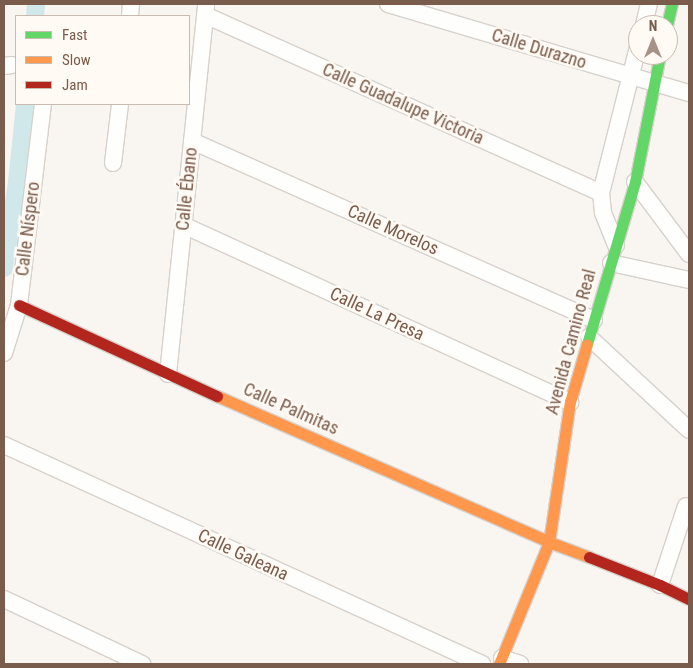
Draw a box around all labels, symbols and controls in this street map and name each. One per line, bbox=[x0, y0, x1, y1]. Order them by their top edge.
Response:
legend bbox=[15, 15, 190, 105]
north arrow bbox=[628, 15, 678, 65]
text: N bbox=[649, 18, 657, 34]
street label: Calle Durazno bbox=[489, 24, 589, 74]
text: Fast bbox=[62, 26, 87, 44]
text: Slow bbox=[62, 51, 91, 69]
street label: Calle Guadalupe Victoria bbox=[319, 59, 487, 149]
text: Jam bbox=[62, 76, 88, 94]
street label: Calle Ébano bbox=[172, 146, 202, 232]
street label: Calle Níspero bbox=[11, 181, 45, 277]
street label: Calle Morelos bbox=[344, 200, 442, 260]
street label: Avenida Camino Real bbox=[541, 267, 601, 417]
street label: Calle La Presa bbox=[326, 283, 428, 345]
street label: Calle Palmitas bbox=[240, 378, 342, 440]
street label: Calle Galeana bbox=[194, 525, 292, 585]

